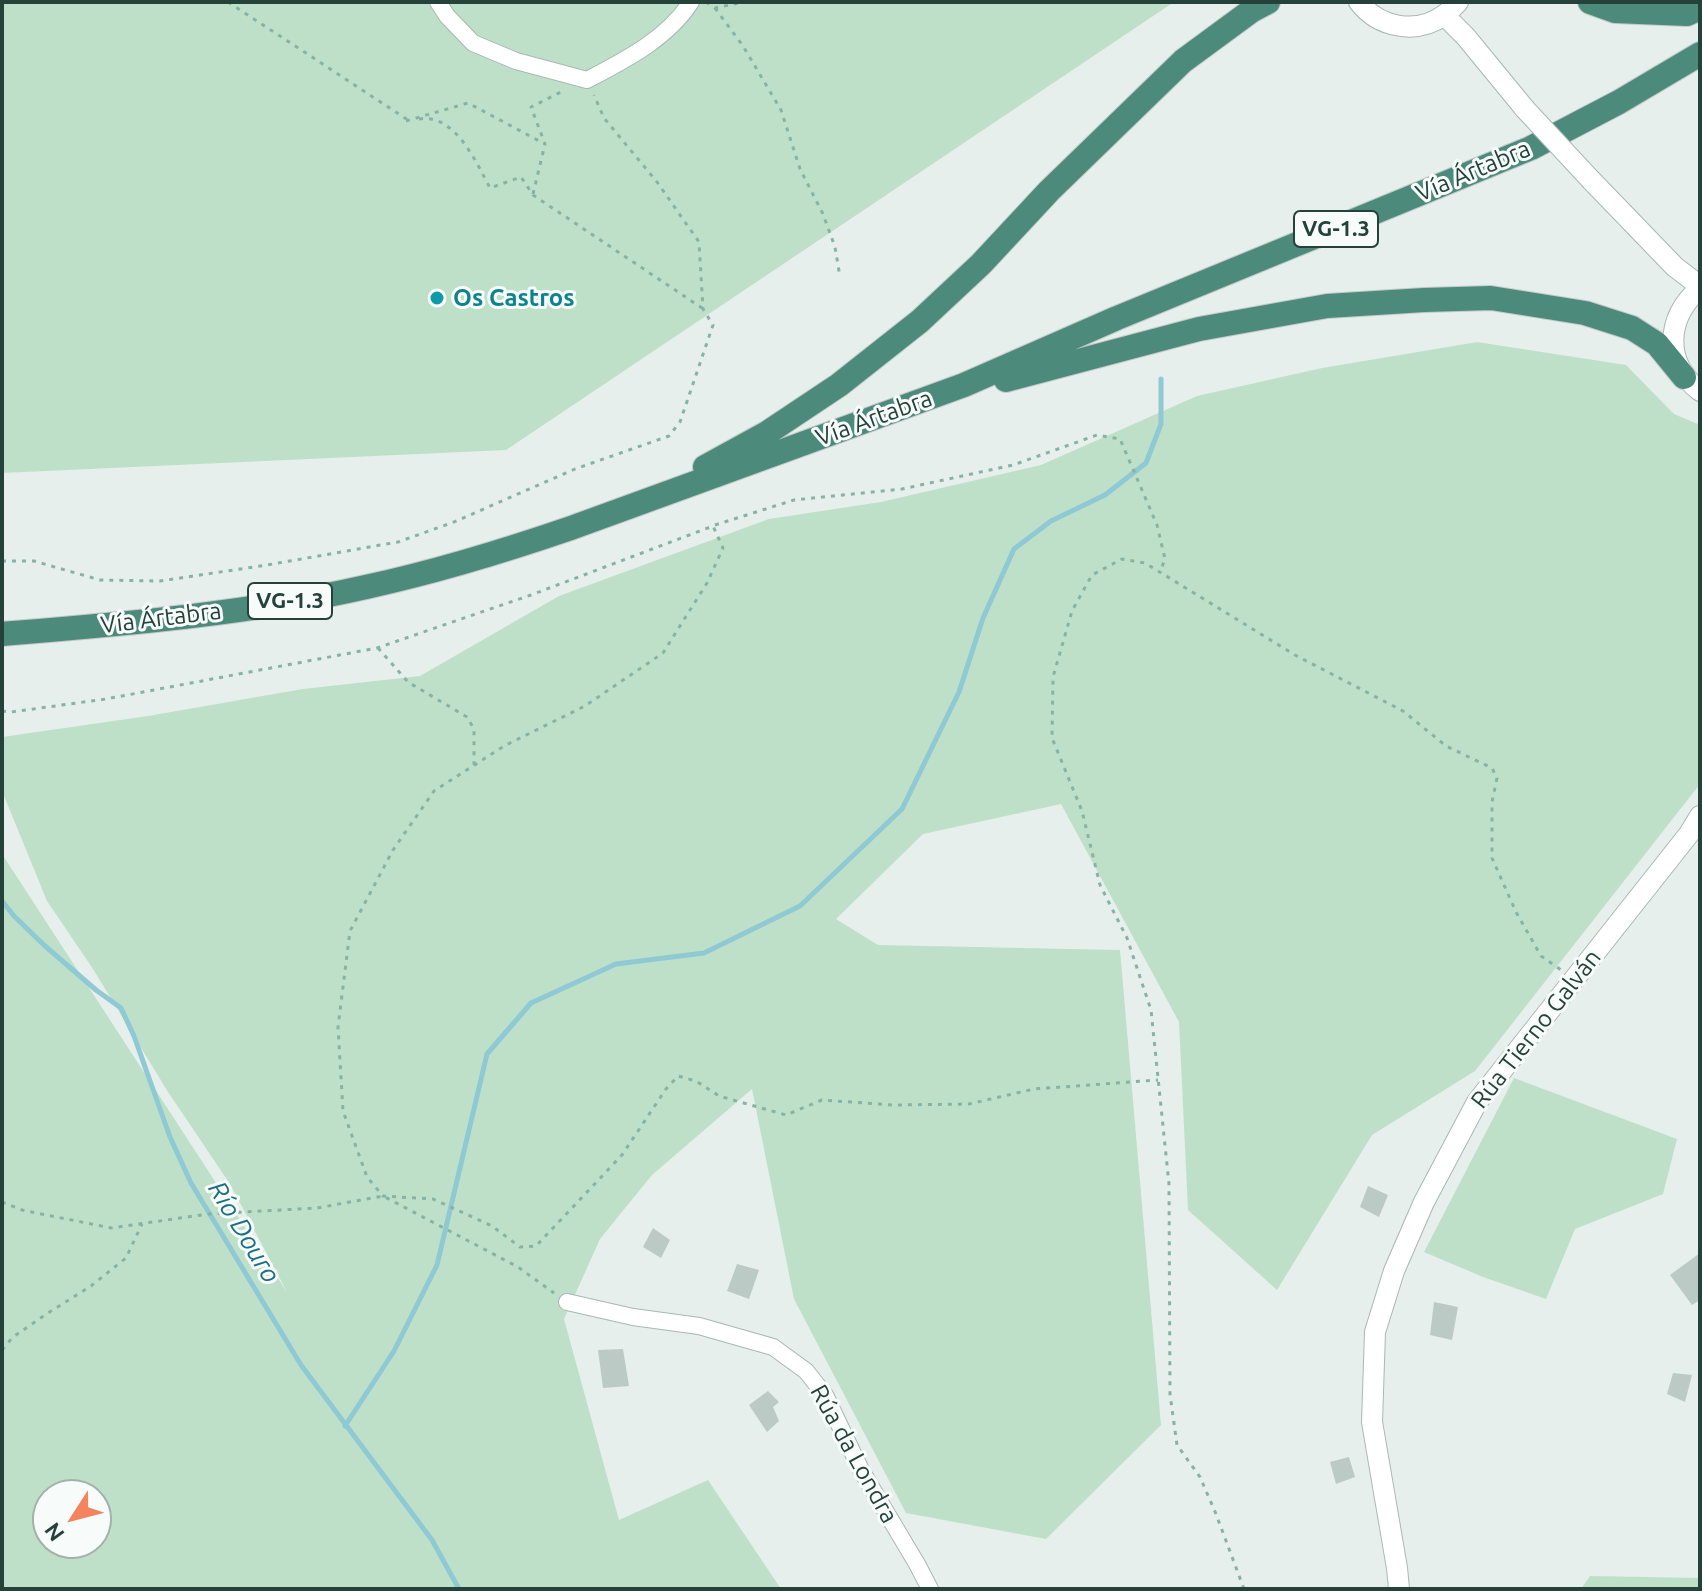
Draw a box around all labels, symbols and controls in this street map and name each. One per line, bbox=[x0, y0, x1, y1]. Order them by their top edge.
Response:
street label: Vía Ártabra bbox=[1411, 134, 1535, 208]
road number: VG-1.3 bbox=[1294, 211, 1378, 247]
place label: Os Castros bbox=[453, 284, 575, 312]
marker: Os Castros bbox=[428, 289, 446, 307]
street label: Vía Ártabra bbox=[812, 384, 936, 452]
road number: VG-1.3 bbox=[248, 583, 332, 619]
street label: Vía Ártabra bbox=[99, 596, 223, 640]
street label: Rúa Tierno Galván bbox=[1465, 944, 1607, 1114]
water label: Río Douro bbox=[202, 1176, 286, 1288]
street label: Rúa da Londra bbox=[804, 1380, 904, 1528]
north arrow bbox=[32, 1479, 112, 1559]
text: N bbox=[39, 1518, 69, 1546]

